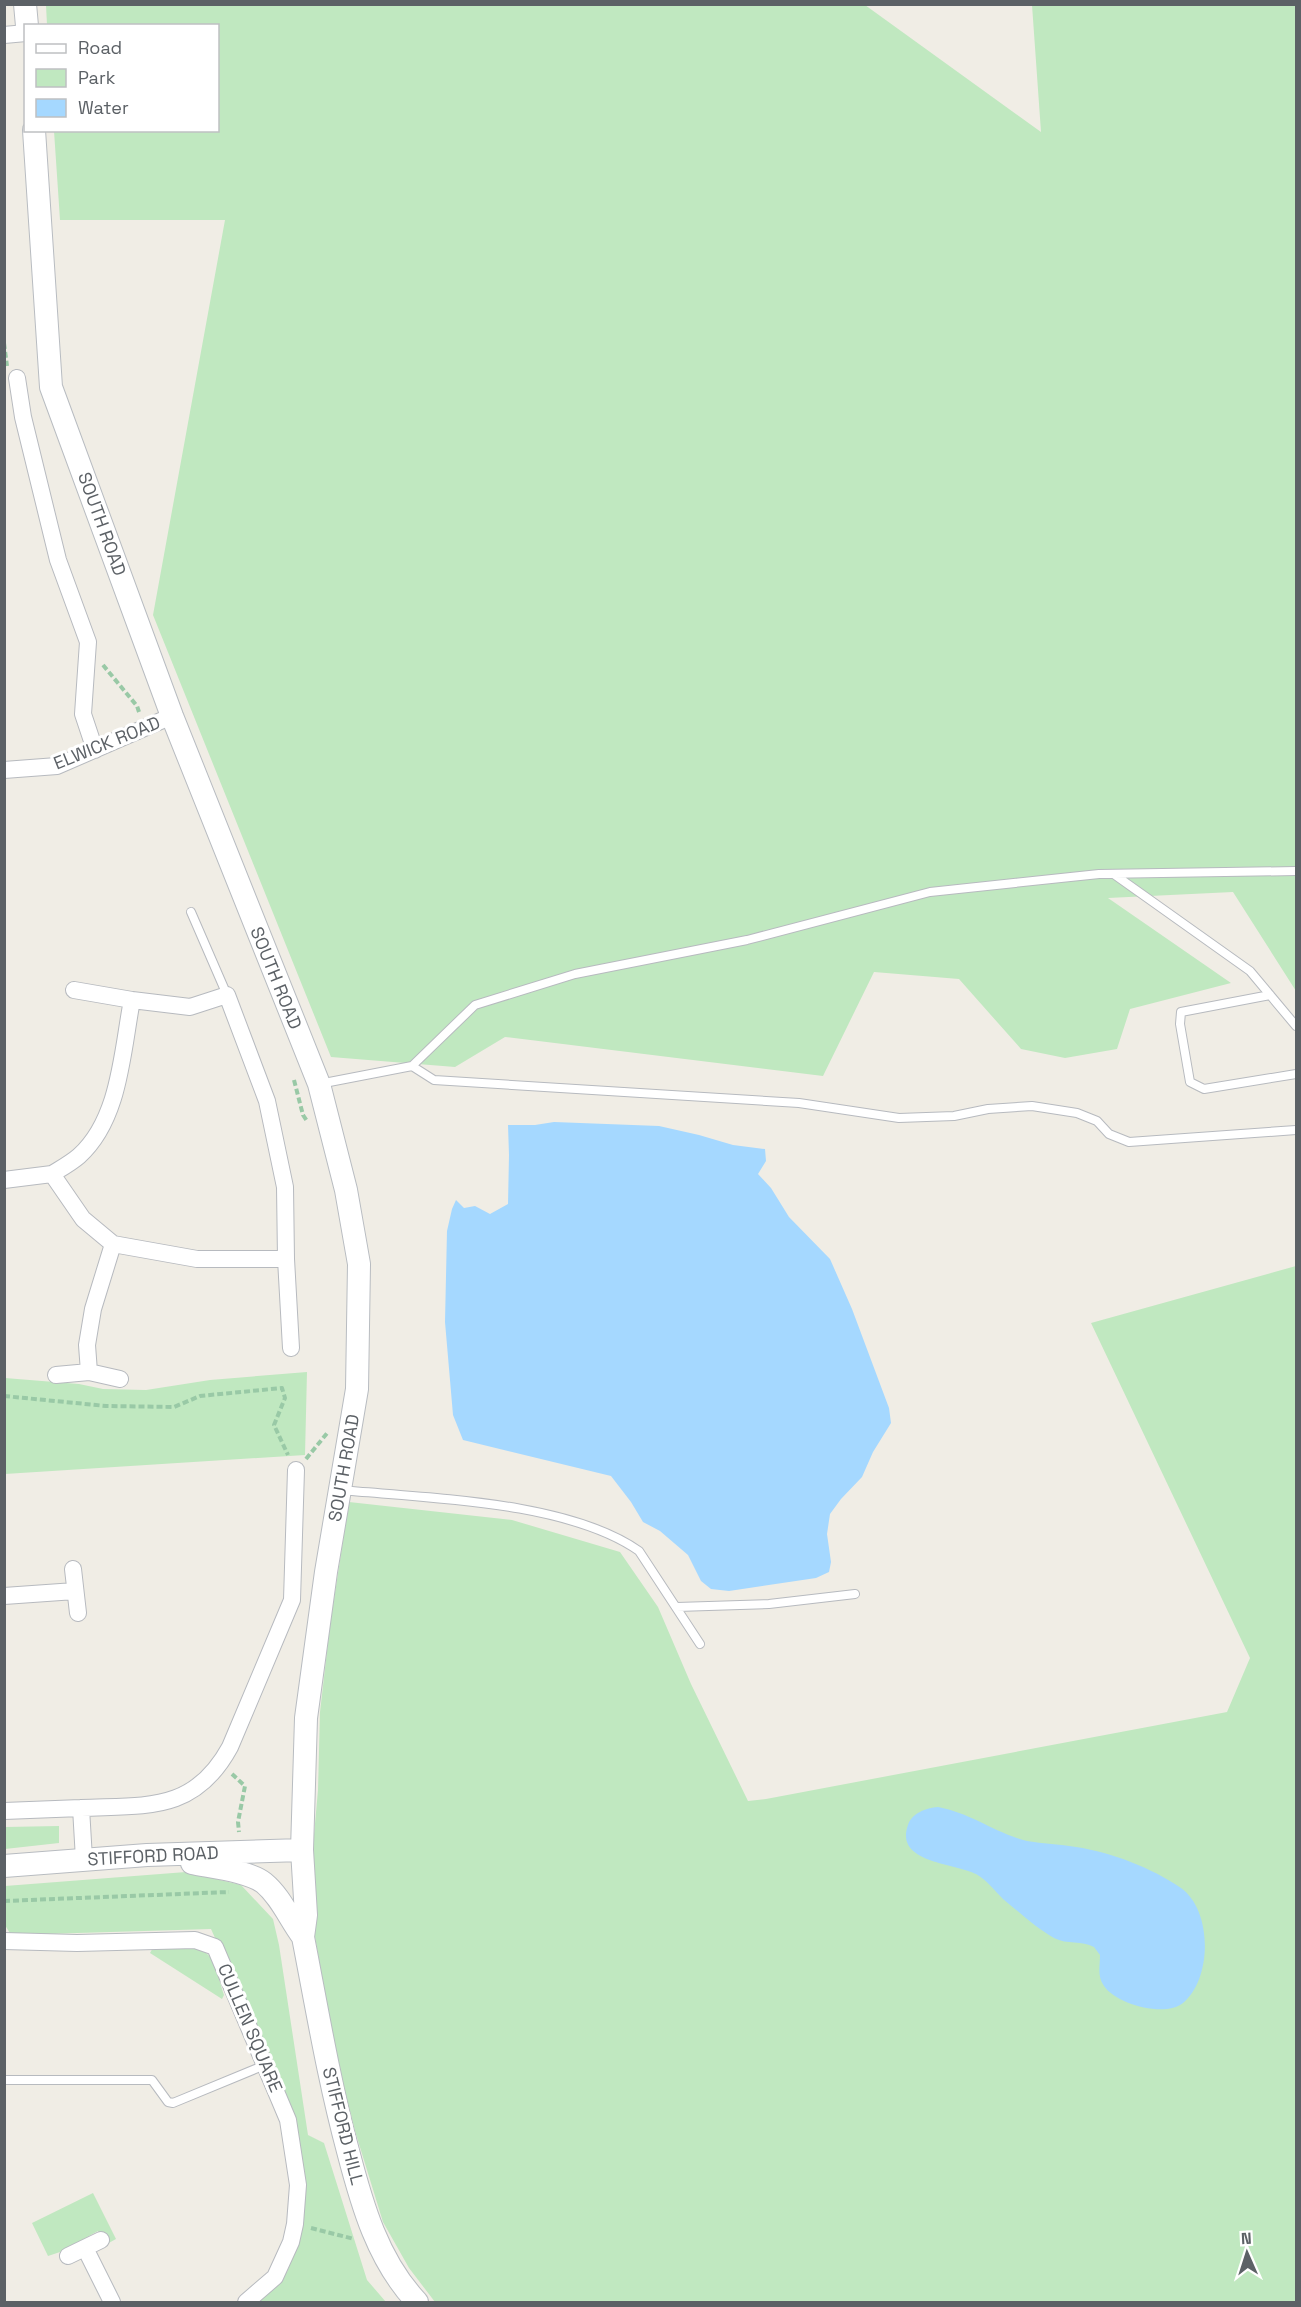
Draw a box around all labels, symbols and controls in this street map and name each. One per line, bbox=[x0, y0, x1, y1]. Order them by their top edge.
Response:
legend bbox=[24, 24, 219, 132]
text: Road bbox=[78, 36, 122, 59]
text: Park bbox=[78, 66, 116, 89]
text: Water bbox=[78, 96, 129, 119]
street label: SOUTH ROAD bbox=[73, 469, 132, 579]
street label: ELWICK ROAD bbox=[50, 711, 164, 774]
street label: SOUTH ROAD bbox=[245, 923, 307, 1032]
street label: SOUTH ROAD bbox=[323, 1412, 364, 1523]
street label: STIFFORD ROAD bbox=[87, 1841, 219, 1870]
street label: CULLEN SQUARE bbox=[213, 1960, 288, 2096]
street label: STIFFORD HILL bbox=[318, 2065, 369, 2187]
north arrow bbox=[1217, 2223, 1277, 2283]
text: N bbox=[1240, 2228, 1252, 2249]

